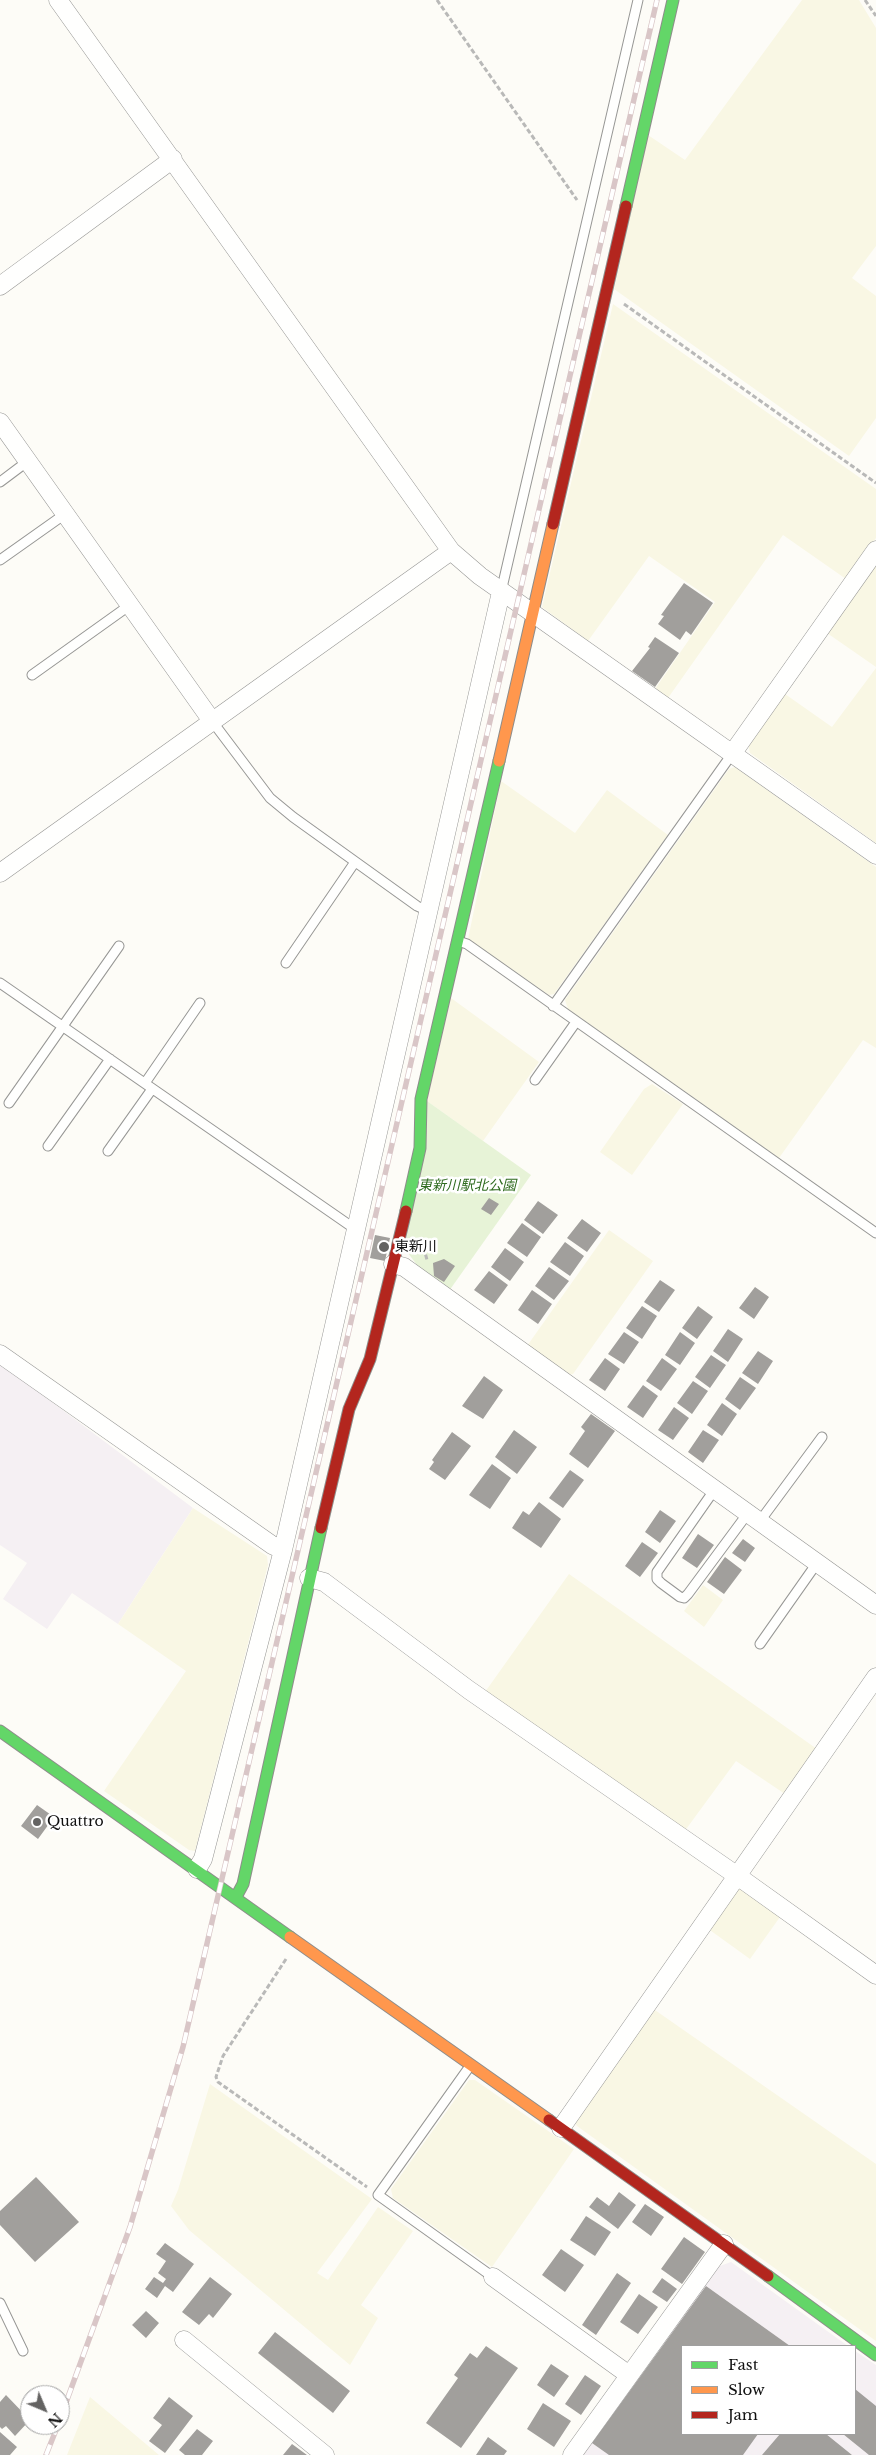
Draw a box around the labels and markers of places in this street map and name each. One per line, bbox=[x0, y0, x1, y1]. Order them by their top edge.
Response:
place label: 東新川 bbox=[395, 1239, 437, 1255]
marker: 東新川 bbox=[377, 1240, 391, 1254]
place label: Quattro bbox=[47, 1814, 104, 1830]
marker: Quattro bbox=[31, 1816, 43, 1828]

